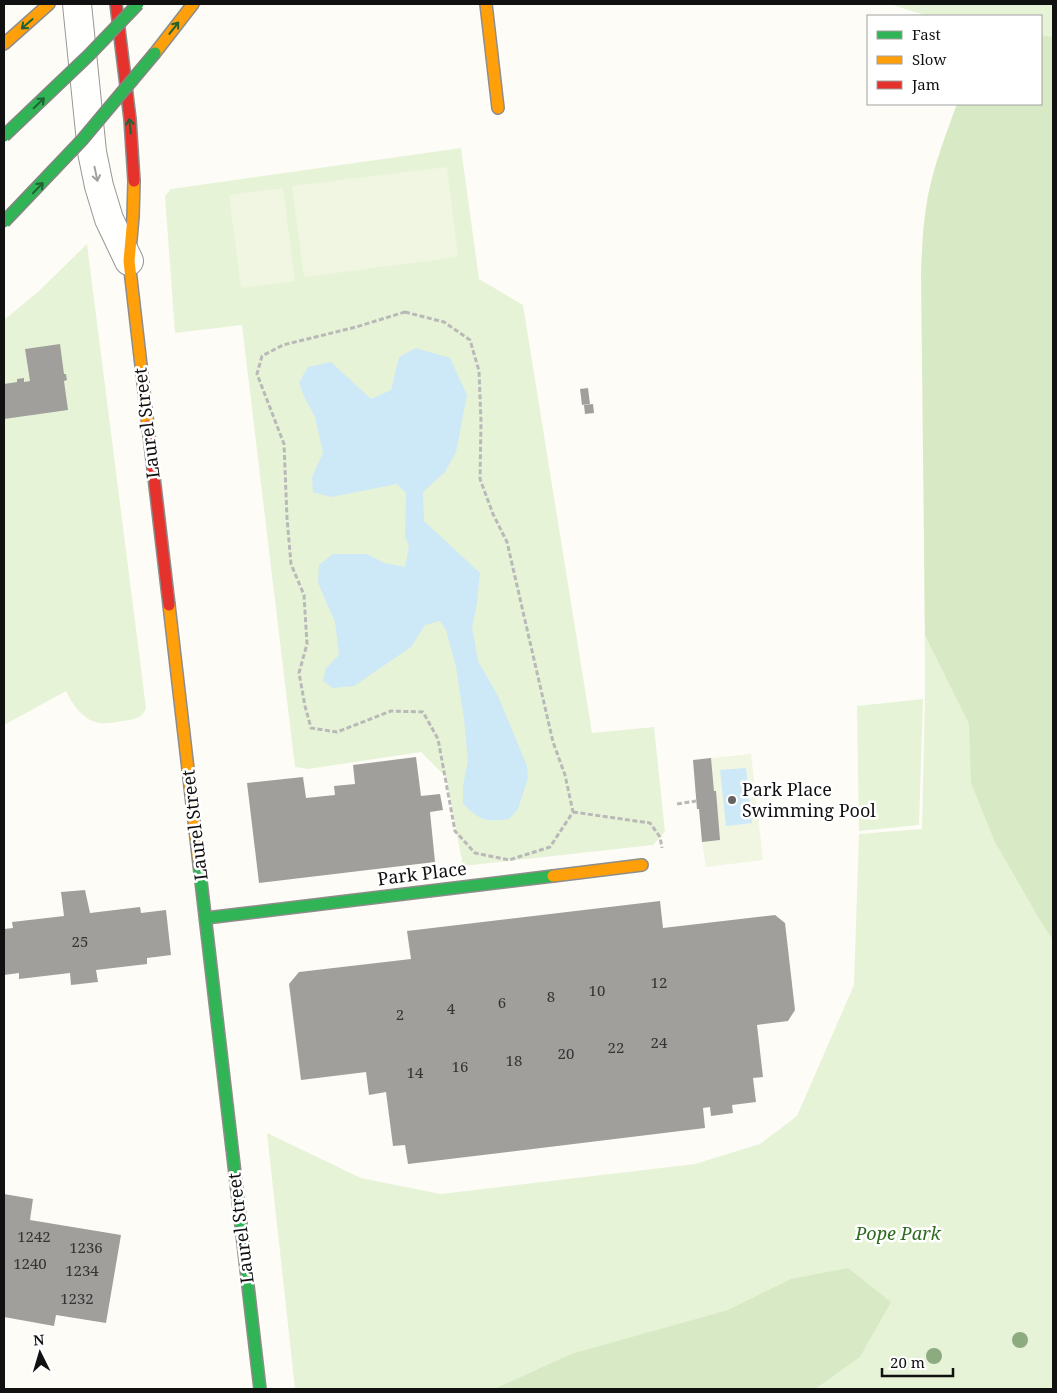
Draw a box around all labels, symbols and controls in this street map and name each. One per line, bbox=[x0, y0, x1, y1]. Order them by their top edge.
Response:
legend bbox=[867, 15, 1042, 105]
one-way arrow bbox=[20, 18, 33, 30]
one-way arrow bbox=[168, 22, 179, 35]
text: Fast bbox=[912, 24, 941, 44]
text: Slow bbox=[912, 49, 946, 69]
text: Jam bbox=[911, 74, 940, 94]
one-way arrow bbox=[33, 97, 46, 109]
one-way arrow bbox=[125, 118, 135, 134]
one-way arrow bbox=[92, 165, 102, 181]
one-way arrow bbox=[32, 182, 44, 194]
street label: Laurel Street bbox=[127, 366, 165, 480]
street label: Laurel Street bbox=[175, 768, 213, 882]
place label: Park Place Swimming Pool bbox=[742, 777, 876, 822]
marker: Park Place Swimming Pool bbox=[726, 794, 738, 806]
street label: Park Place bbox=[376, 856, 468, 890]
house number: 25 bbox=[72, 931, 88, 951]
house number: 12 bbox=[651, 972, 667, 992]
house number: 10 bbox=[589, 980, 605, 1000]
house number: 8 bbox=[547, 986, 555, 1006]
house number: 6 bbox=[498, 992, 506, 1012]
house number: 4 bbox=[447, 998, 456, 1018]
house number: 2 bbox=[396, 1004, 404, 1024]
house number: 24 bbox=[651, 1032, 668, 1052]
house number: 22 bbox=[608, 1037, 624, 1057]
house number: 20 bbox=[558, 1043, 574, 1063]
house number: 18 bbox=[506, 1050, 522, 1070]
house number: 16 bbox=[452, 1056, 468, 1076]
house number: 14 bbox=[407, 1062, 424, 1082]
street label: Laurel Street bbox=[221, 1171, 259, 1285]
park label: Pope Park bbox=[854, 1221, 942, 1245]
house number: 1242 bbox=[17, 1226, 51, 1246]
house number: 1236 bbox=[69, 1237, 103, 1257]
house number: 1240 bbox=[13, 1253, 47, 1273]
house number: 1234 bbox=[65, 1260, 99, 1280]
house number: 1232 bbox=[60, 1288, 94, 1308]
north arrow bbox=[15, 1328, 65, 1378]
text: N bbox=[32, 1330, 45, 1349]
scale bar bbox=[882, 1346, 953, 1378]
text: 20 m bbox=[890, 1352, 925, 1372]

